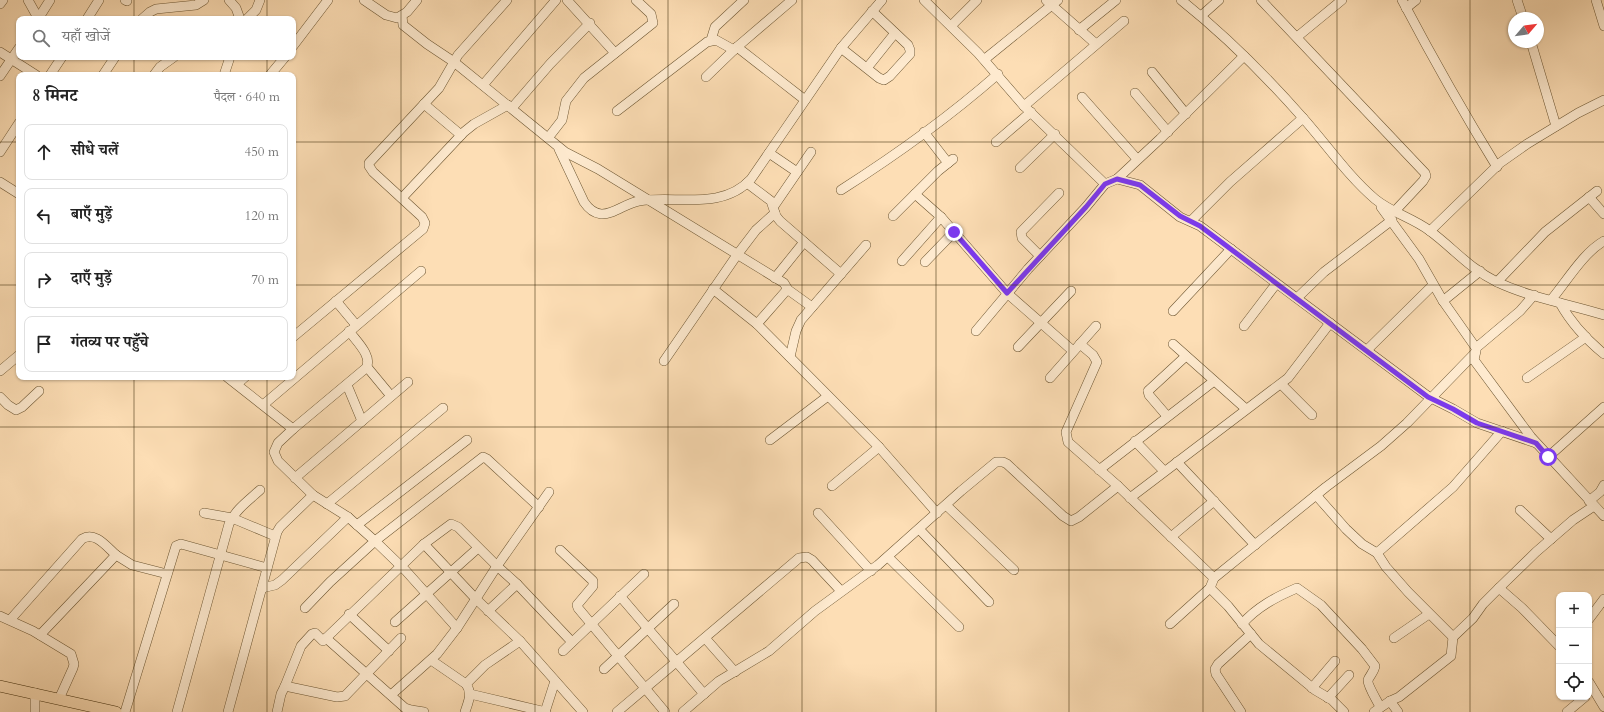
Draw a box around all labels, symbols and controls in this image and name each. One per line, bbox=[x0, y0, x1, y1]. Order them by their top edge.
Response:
north arrow bbox=[1508, 12, 1544, 48]
search box bbox=[16, 16, 296, 60]
text: यहाँ खोजें bbox=[62, 26, 110, 46]
icon: search bbox=[30, 27, 52, 49]
text: 8 मिनट bbox=[32, 84, 78, 107]
text: पैदल · 640 m bbox=[214, 88, 280, 106]
text: सीधे चलें bbox=[71, 140, 119, 160]
icon: ahead bbox=[33, 141, 55, 163]
text: 450 m bbox=[245, 143, 279, 161]
text: बाएँ मुड़ें bbox=[71, 204, 112, 224]
icon: left bbox=[33, 205, 55, 227]
text: 120 m bbox=[245, 207, 279, 225]
route end bbox=[945, 223, 963, 241]
text: दाएँ मुड़ें bbox=[71, 268, 112, 288]
icon: right bbox=[33, 269, 55, 291]
text: 70 m bbox=[251, 271, 279, 289]
text: गंतव्य पर पहुँचे bbox=[71, 332, 148, 352]
icon: arrive bbox=[33, 333, 55, 355]
route start bbox=[1539, 448, 1557, 466]
map controls bbox=[1556, 592, 1592, 700]
button: + bbox=[1556, 592, 1592, 628]
button: − bbox=[1556, 628, 1592, 664]
button: locate bbox=[1556, 664, 1592, 700]

